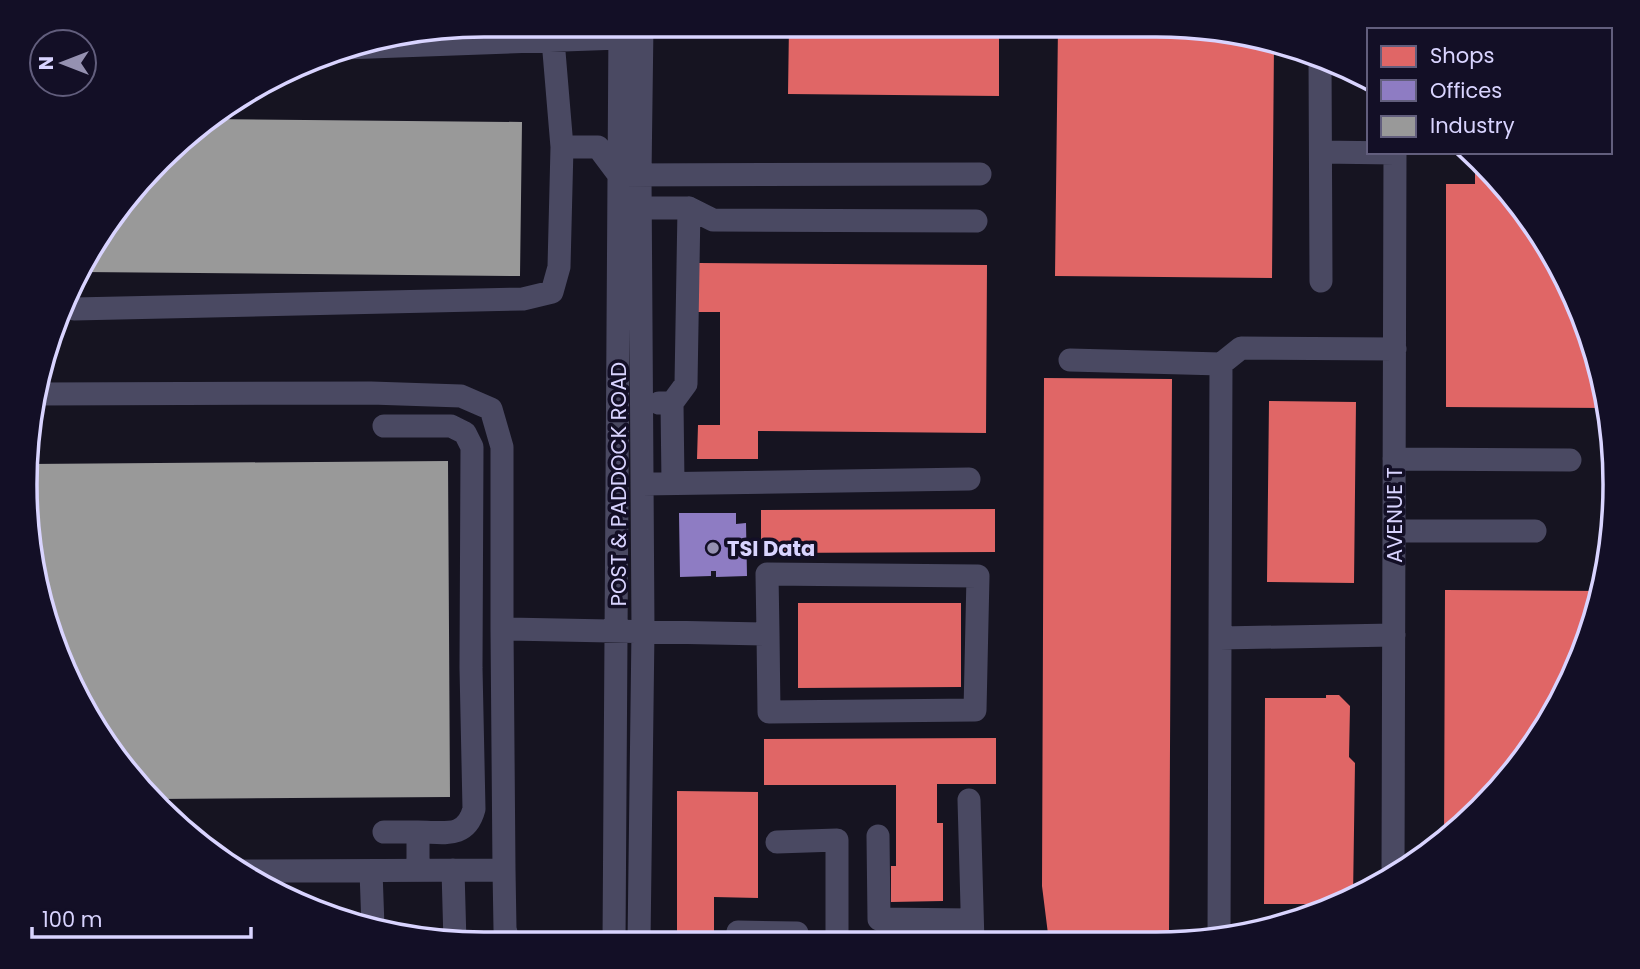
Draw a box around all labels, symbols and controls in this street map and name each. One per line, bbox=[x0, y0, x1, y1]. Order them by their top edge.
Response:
north arrow bbox=[28, 28, 98, 98]
legend bbox=[1367, 28, 1612, 154]
text: Shops bbox=[1430, 41, 1494, 70]
text: N bbox=[33, 56, 60, 70]
text: Offices bbox=[1430, 76, 1502, 105]
text: Industry bbox=[1430, 111, 1515, 140]
street label: POST & PADDOCK ROAD bbox=[604, 362, 633, 606]
street label: AVENUE T bbox=[1380, 467, 1409, 563]
place label: TSI Data bbox=[727, 534, 815, 563]
marker: TSI Data bbox=[705, 540, 721, 556]
scale bar bbox=[32, 895, 250, 939]
text: 100 m bbox=[42, 905, 102, 934]

